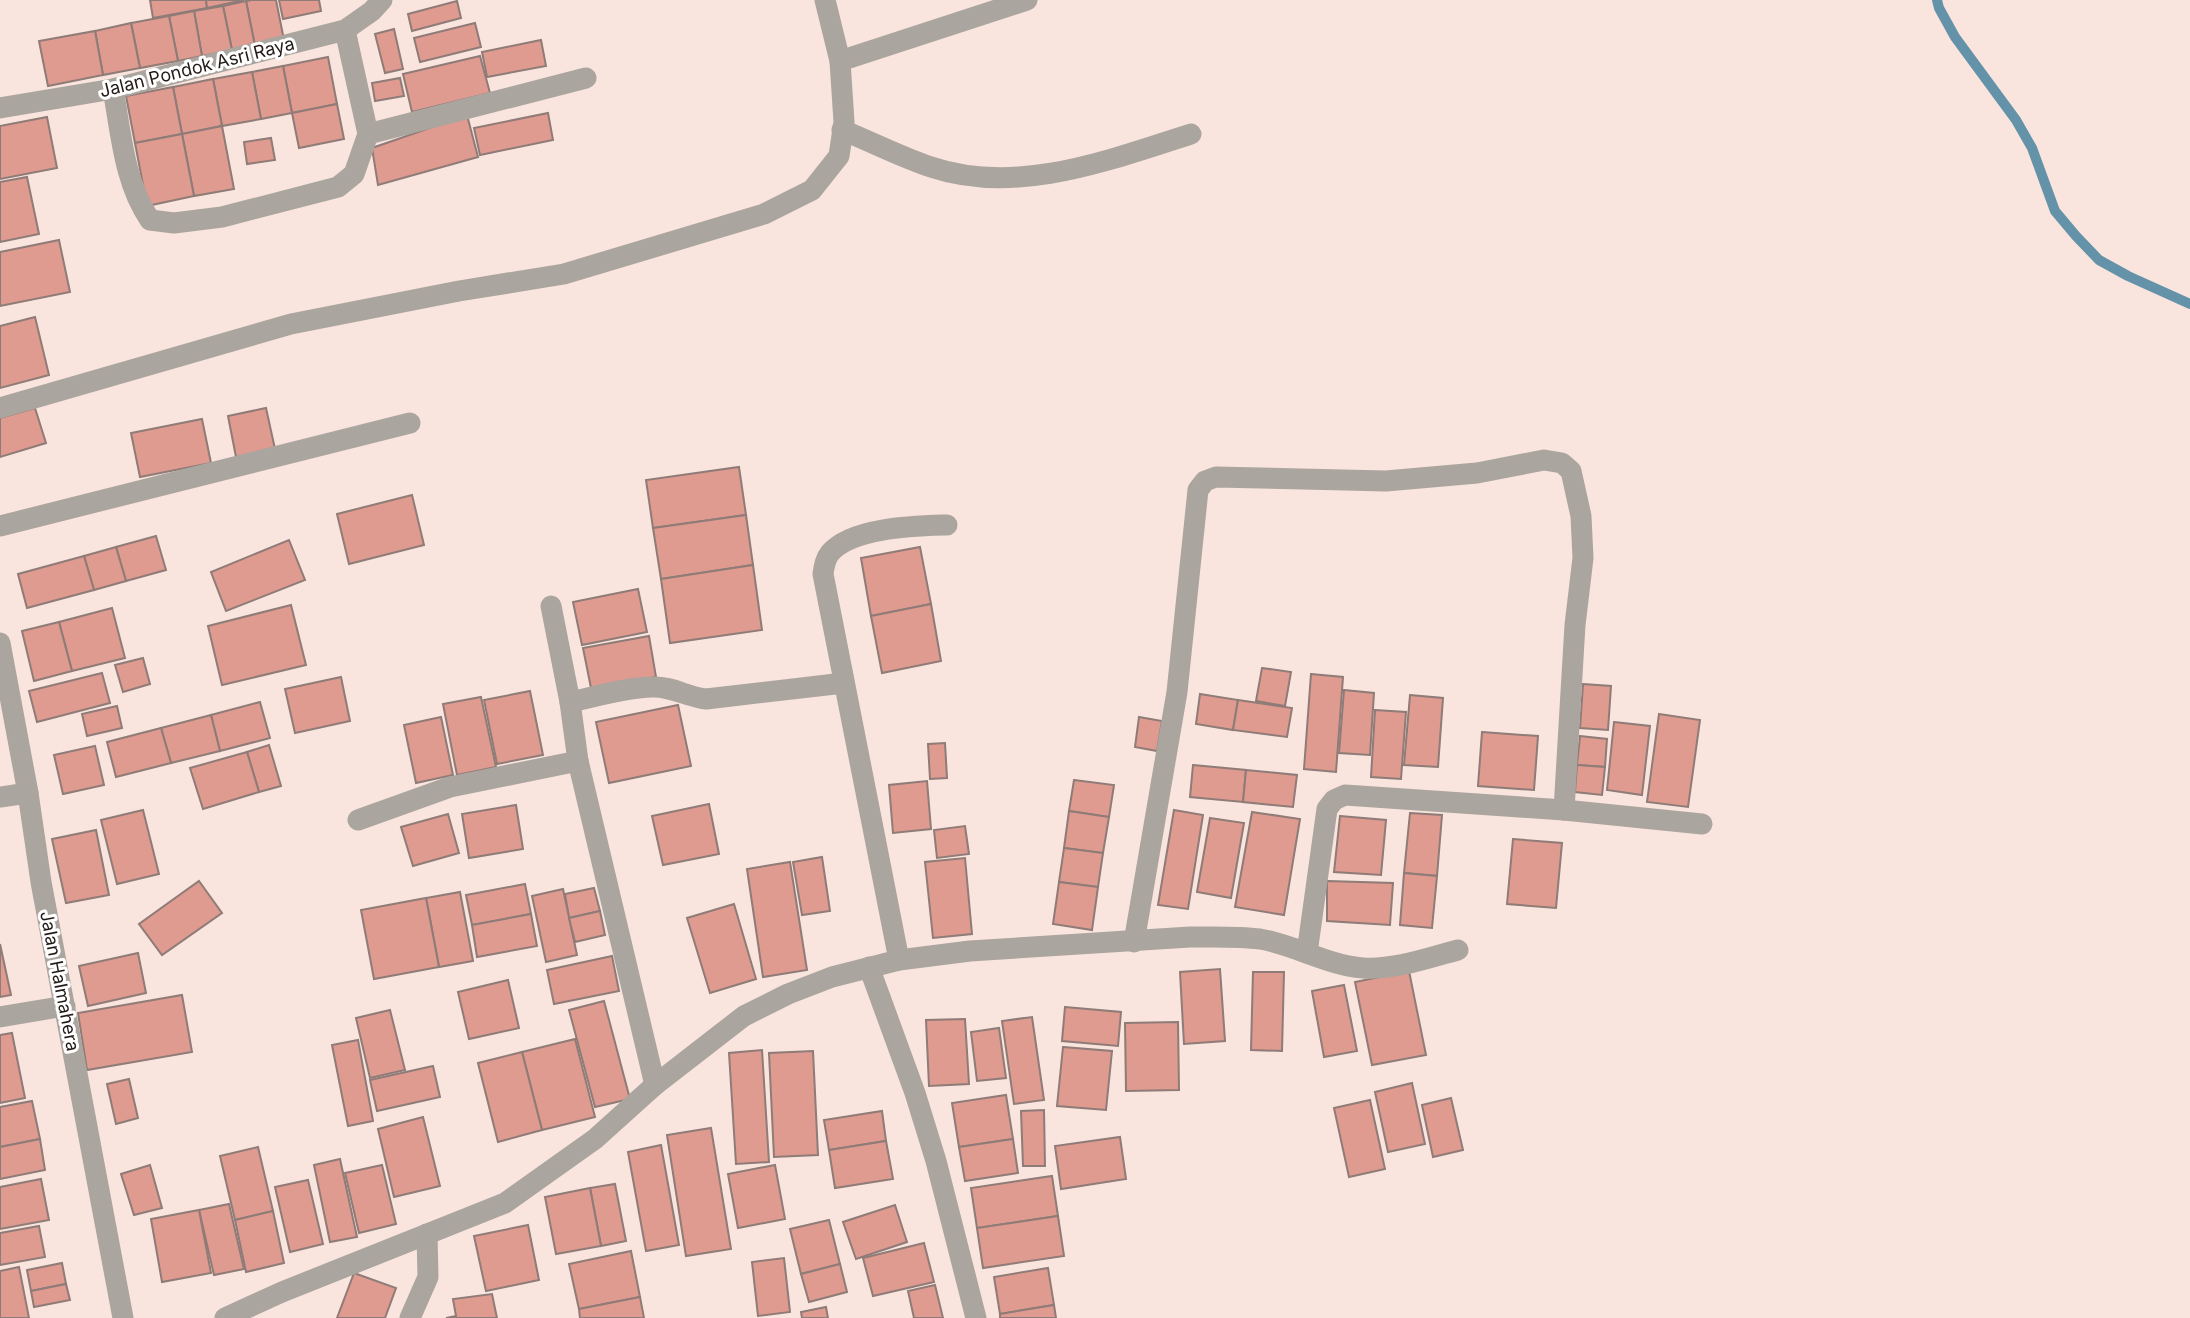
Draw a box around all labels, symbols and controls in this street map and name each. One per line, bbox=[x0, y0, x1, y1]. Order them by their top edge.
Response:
street label: Jalan Pondok Asri Raya bbox=[97, 33, 297, 101]
street label: Jalan Halmahera bbox=[36, 909, 84, 1053]

